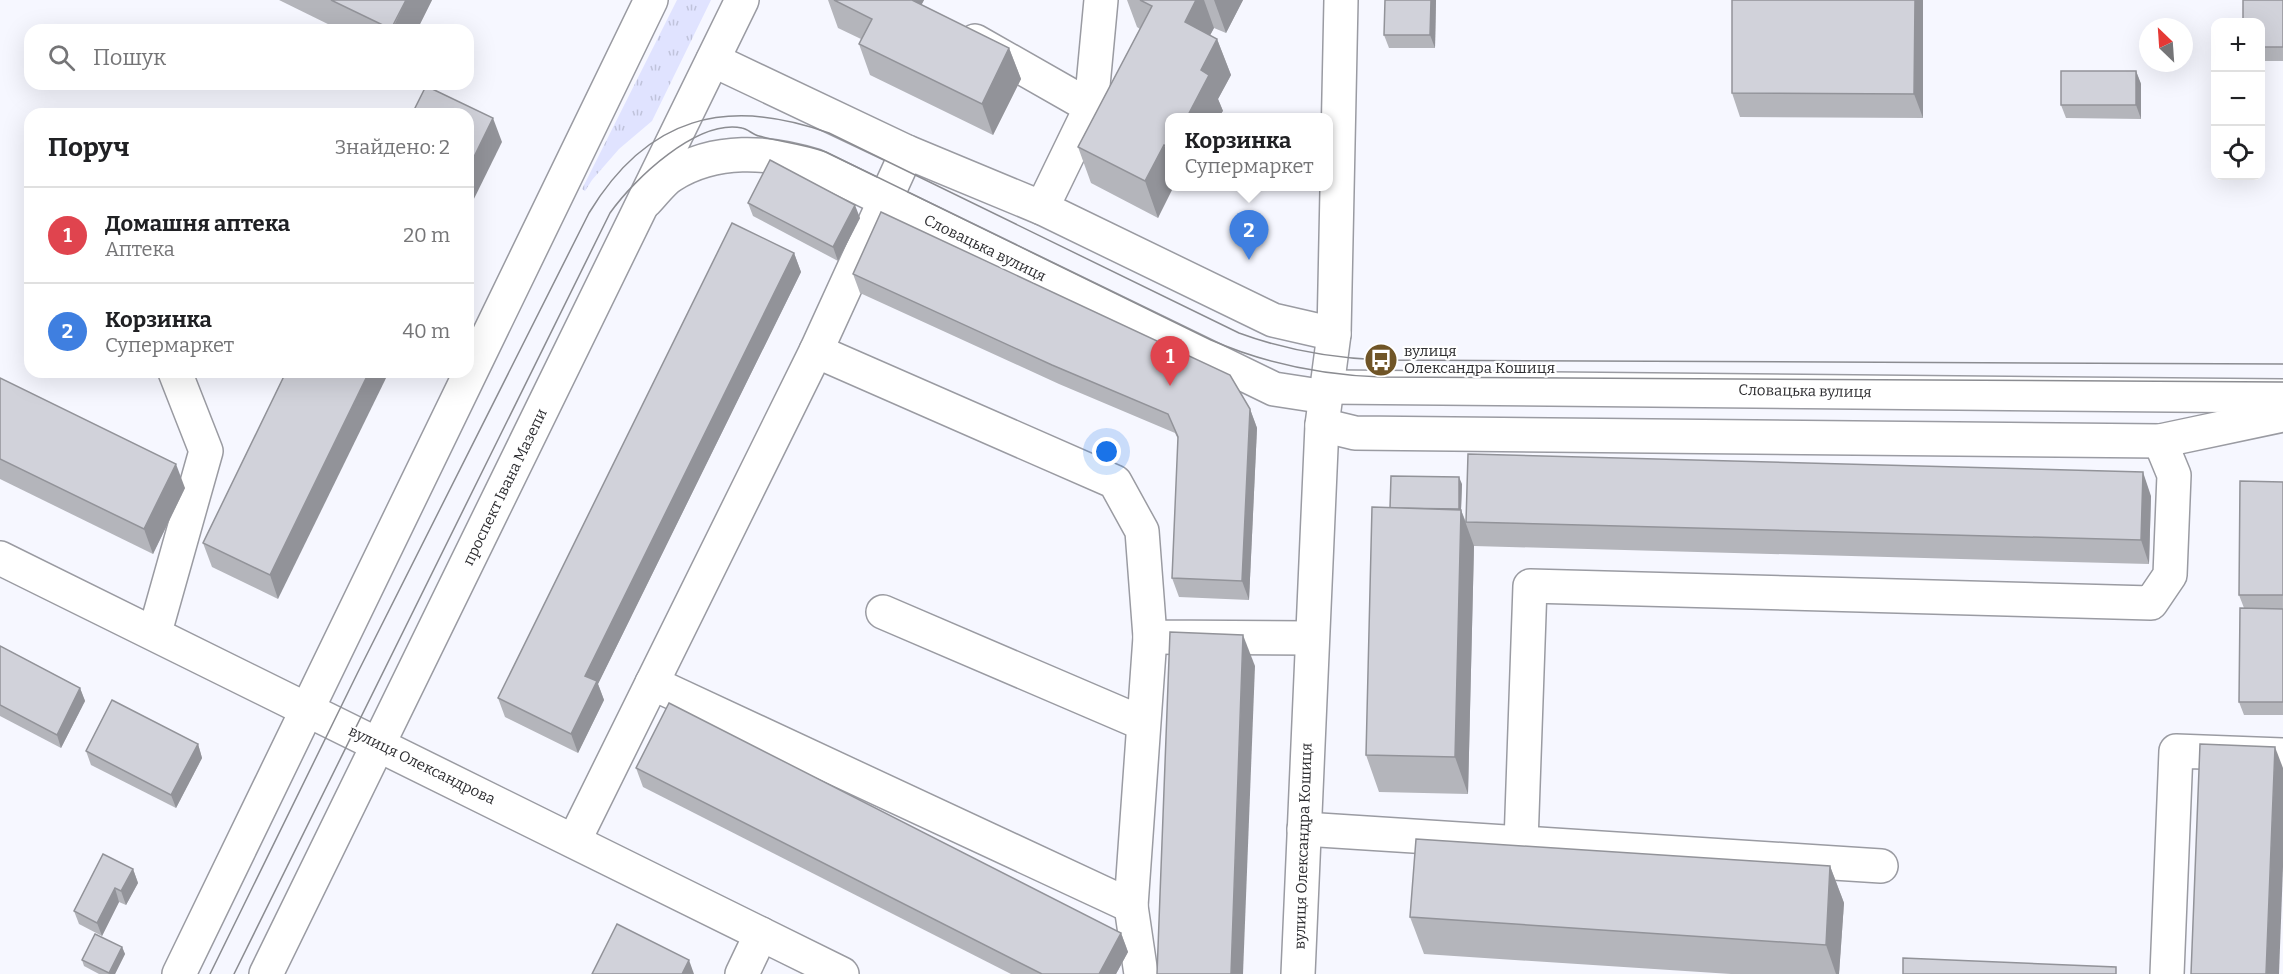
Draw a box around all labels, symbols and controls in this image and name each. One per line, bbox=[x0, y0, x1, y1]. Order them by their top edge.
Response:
north arrow bbox=[2139, 18, 2193, 72]
map controls bbox=[2211, 18, 2265, 180]
button: + bbox=[2211, 18, 2265, 72]
search box bbox=[24, 24, 474, 90]
icon: search bbox=[45, 41, 78, 74]
text: Пошук bbox=[93, 44, 166, 71]
button: − bbox=[2211, 72, 2265, 126]
popup bbox=[1165, 113, 1333, 191]
button: locate bbox=[2211, 126, 2265, 180]
text: Корзинка bbox=[1184, 127, 1291, 154]
text: Поруч bbox=[48, 132, 130, 163]
text: Знайдено: 2 bbox=[335, 135, 450, 159]
text: Супермаркет bbox=[1184, 154, 1314, 178]
text: Домашня аптека bbox=[105, 210, 290, 237]
pin: 2 bbox=[1230, 210, 1268, 260]
street label: Словацька вулиця bbox=[921, 211, 1049, 285]
text: 1 bbox=[63, 223, 72, 247]
text: 20 m bbox=[403, 223, 450, 247]
text: Аптека bbox=[105, 237, 175, 261]
text: Корзинка bbox=[105, 306, 212, 333]
text: 2 bbox=[62, 319, 73, 343]
text: 40 m bbox=[402, 319, 450, 343]
text: Супермаркет bbox=[105, 333, 234, 357]
pin: 1 bbox=[1150, 336, 1190, 386]
bus stop icon: вулиця Олександра Кошиця bbox=[1363, 342, 1399, 378]
place label: вулиця Олександра Кошиця bbox=[1404, 342, 1555, 377]
street label: Словацька вулиця bbox=[1738, 381, 1872, 401]
street label: проспект Івана Мазепи bbox=[459, 406, 551, 568]
your location bbox=[1092, 437, 1121, 466]
street label: вулиця Олександрова bbox=[346, 722, 498, 808]
street label: вулиця Олександра Кошиця bbox=[1290, 742, 1316, 950]

